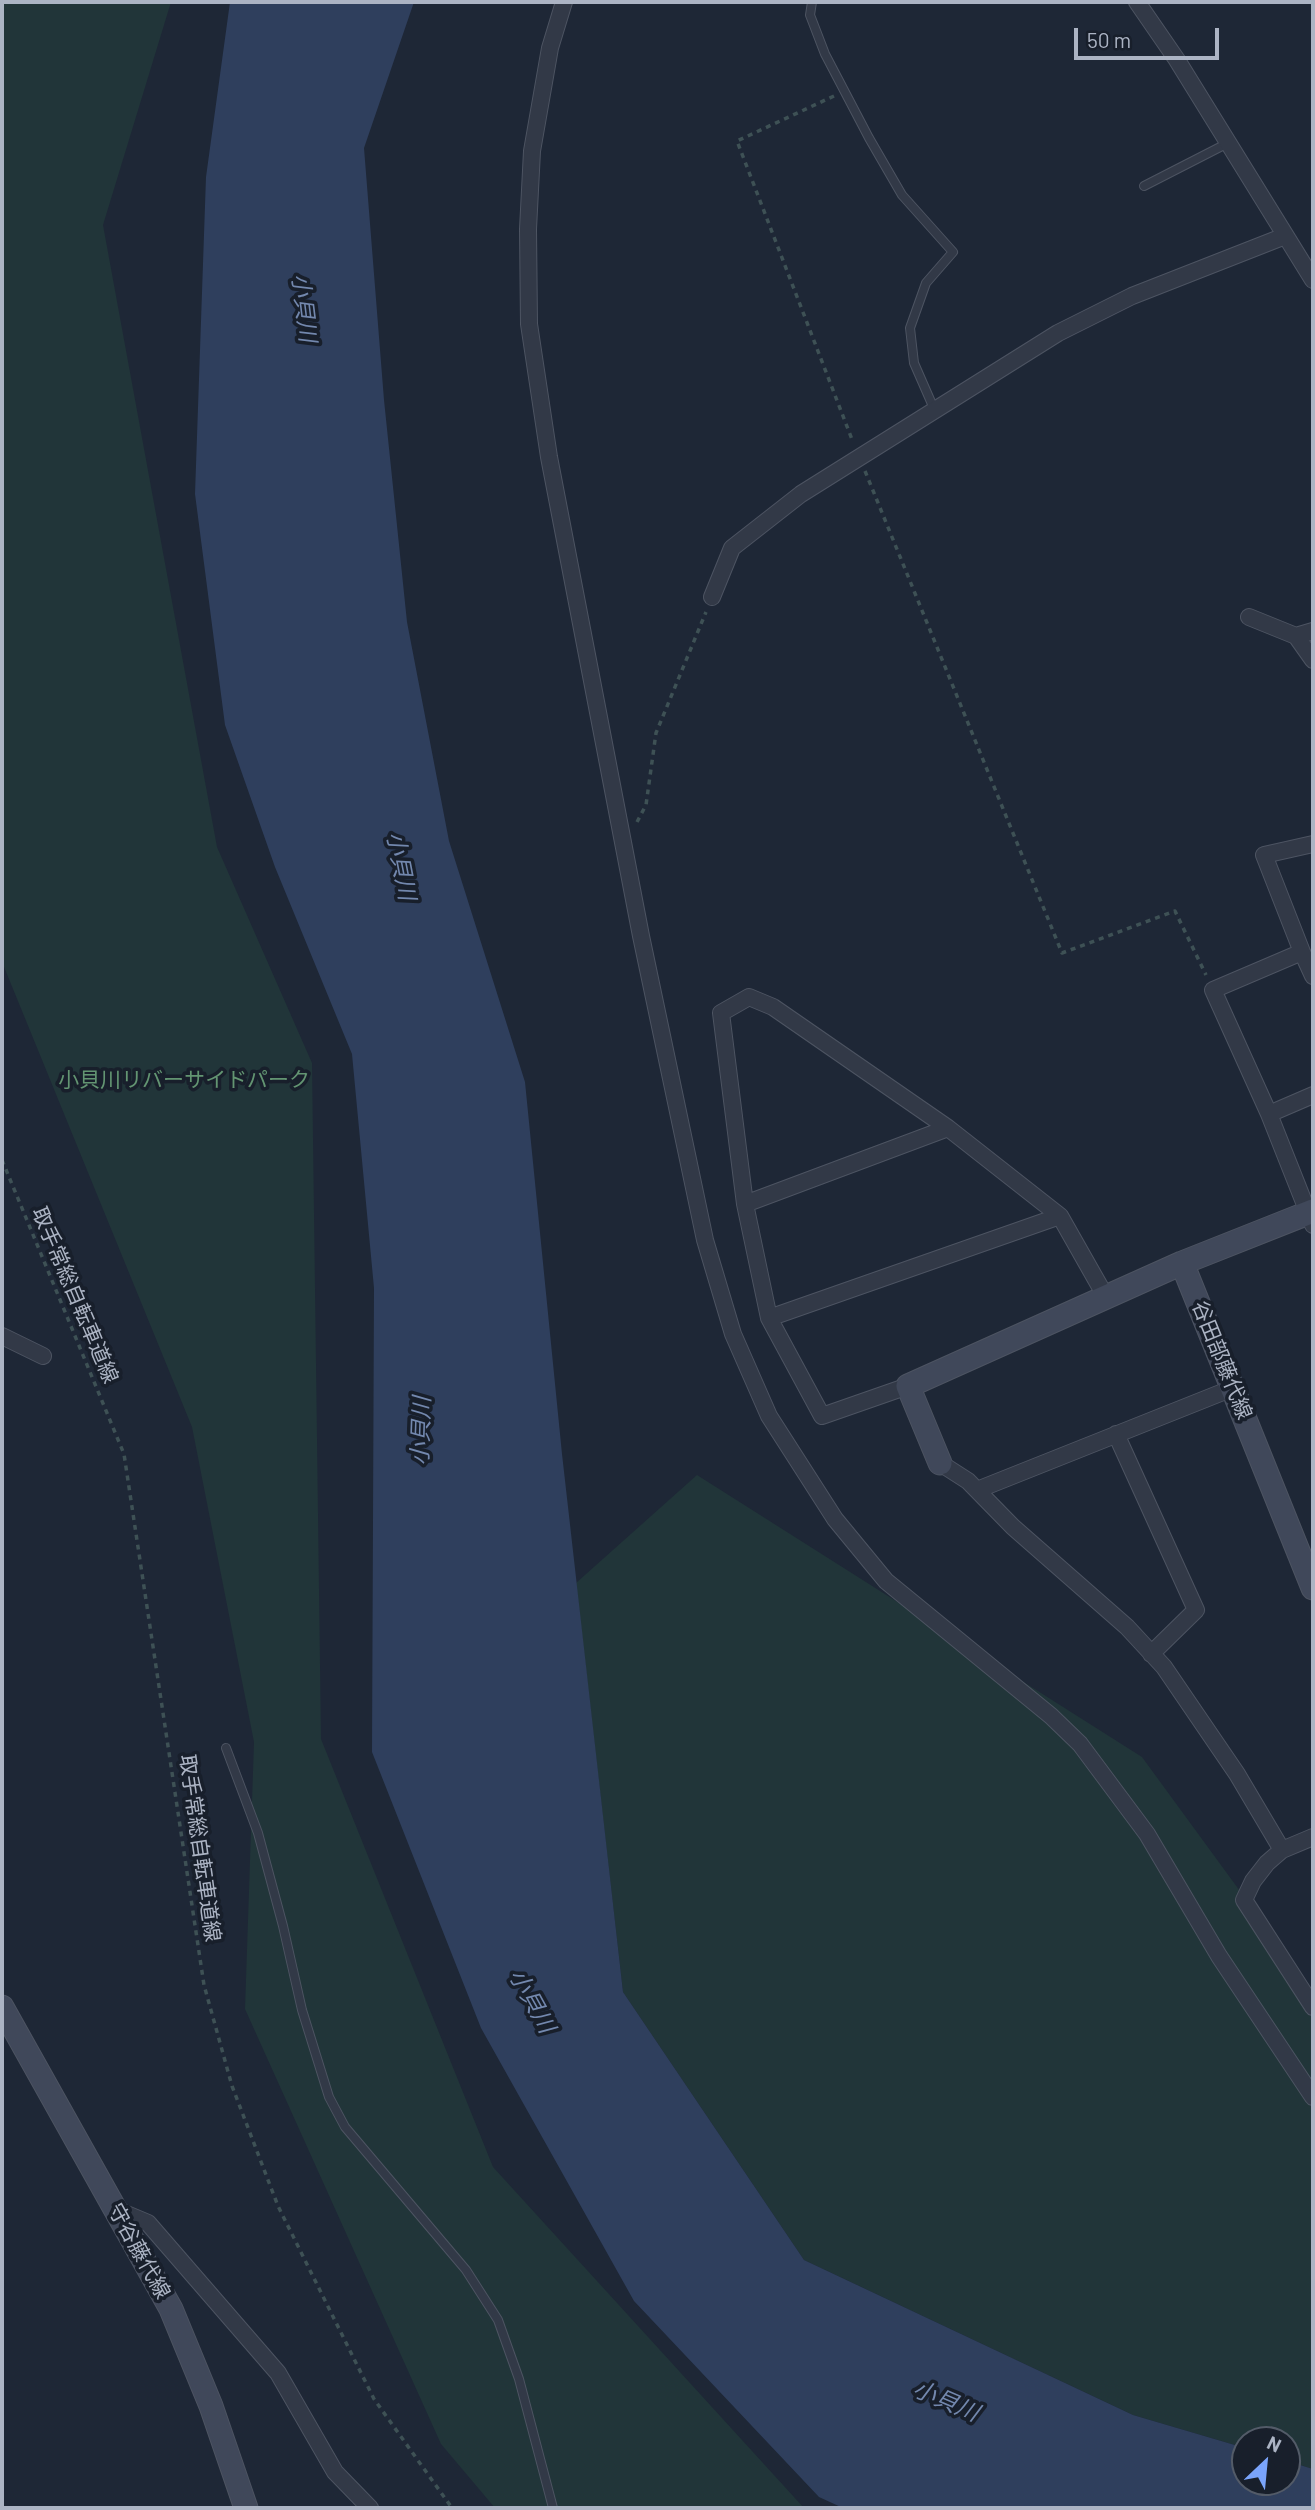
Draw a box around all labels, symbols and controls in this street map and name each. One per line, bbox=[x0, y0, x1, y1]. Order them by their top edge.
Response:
scale bar bbox=[1077, 14, 1222, 58]
text: 50 m bbox=[1087, 27, 1131, 52]
water label: 小貝川 bbox=[286, 272, 322, 344]
water label: 小貝川 bbox=[381, 830, 421, 902]
park label: 小貝川リバーサイドパーク bbox=[58, 1067, 310, 1093]
street label: 取手常総自転車道線 bbox=[26, 1203, 124, 1387]
street label: 谷田部藤代線 bbox=[1187, 1297, 1257, 1423]
water label: 小貝川 bbox=[406, 1396, 436, 1466]
street label: 取手常総自転車道線 bbox=[174, 1753, 226, 1943]
water label: 小貝川 bbox=[503, 1964, 561, 2038]
street label: 守谷藤代線 bbox=[103, 2199, 175, 2303]
water label: 小貝川 bbox=[909, 2375, 983, 2427]
north arrow bbox=[1231, 2426, 1301, 2496]
text: N bbox=[1264, 2430, 1285, 2457]

